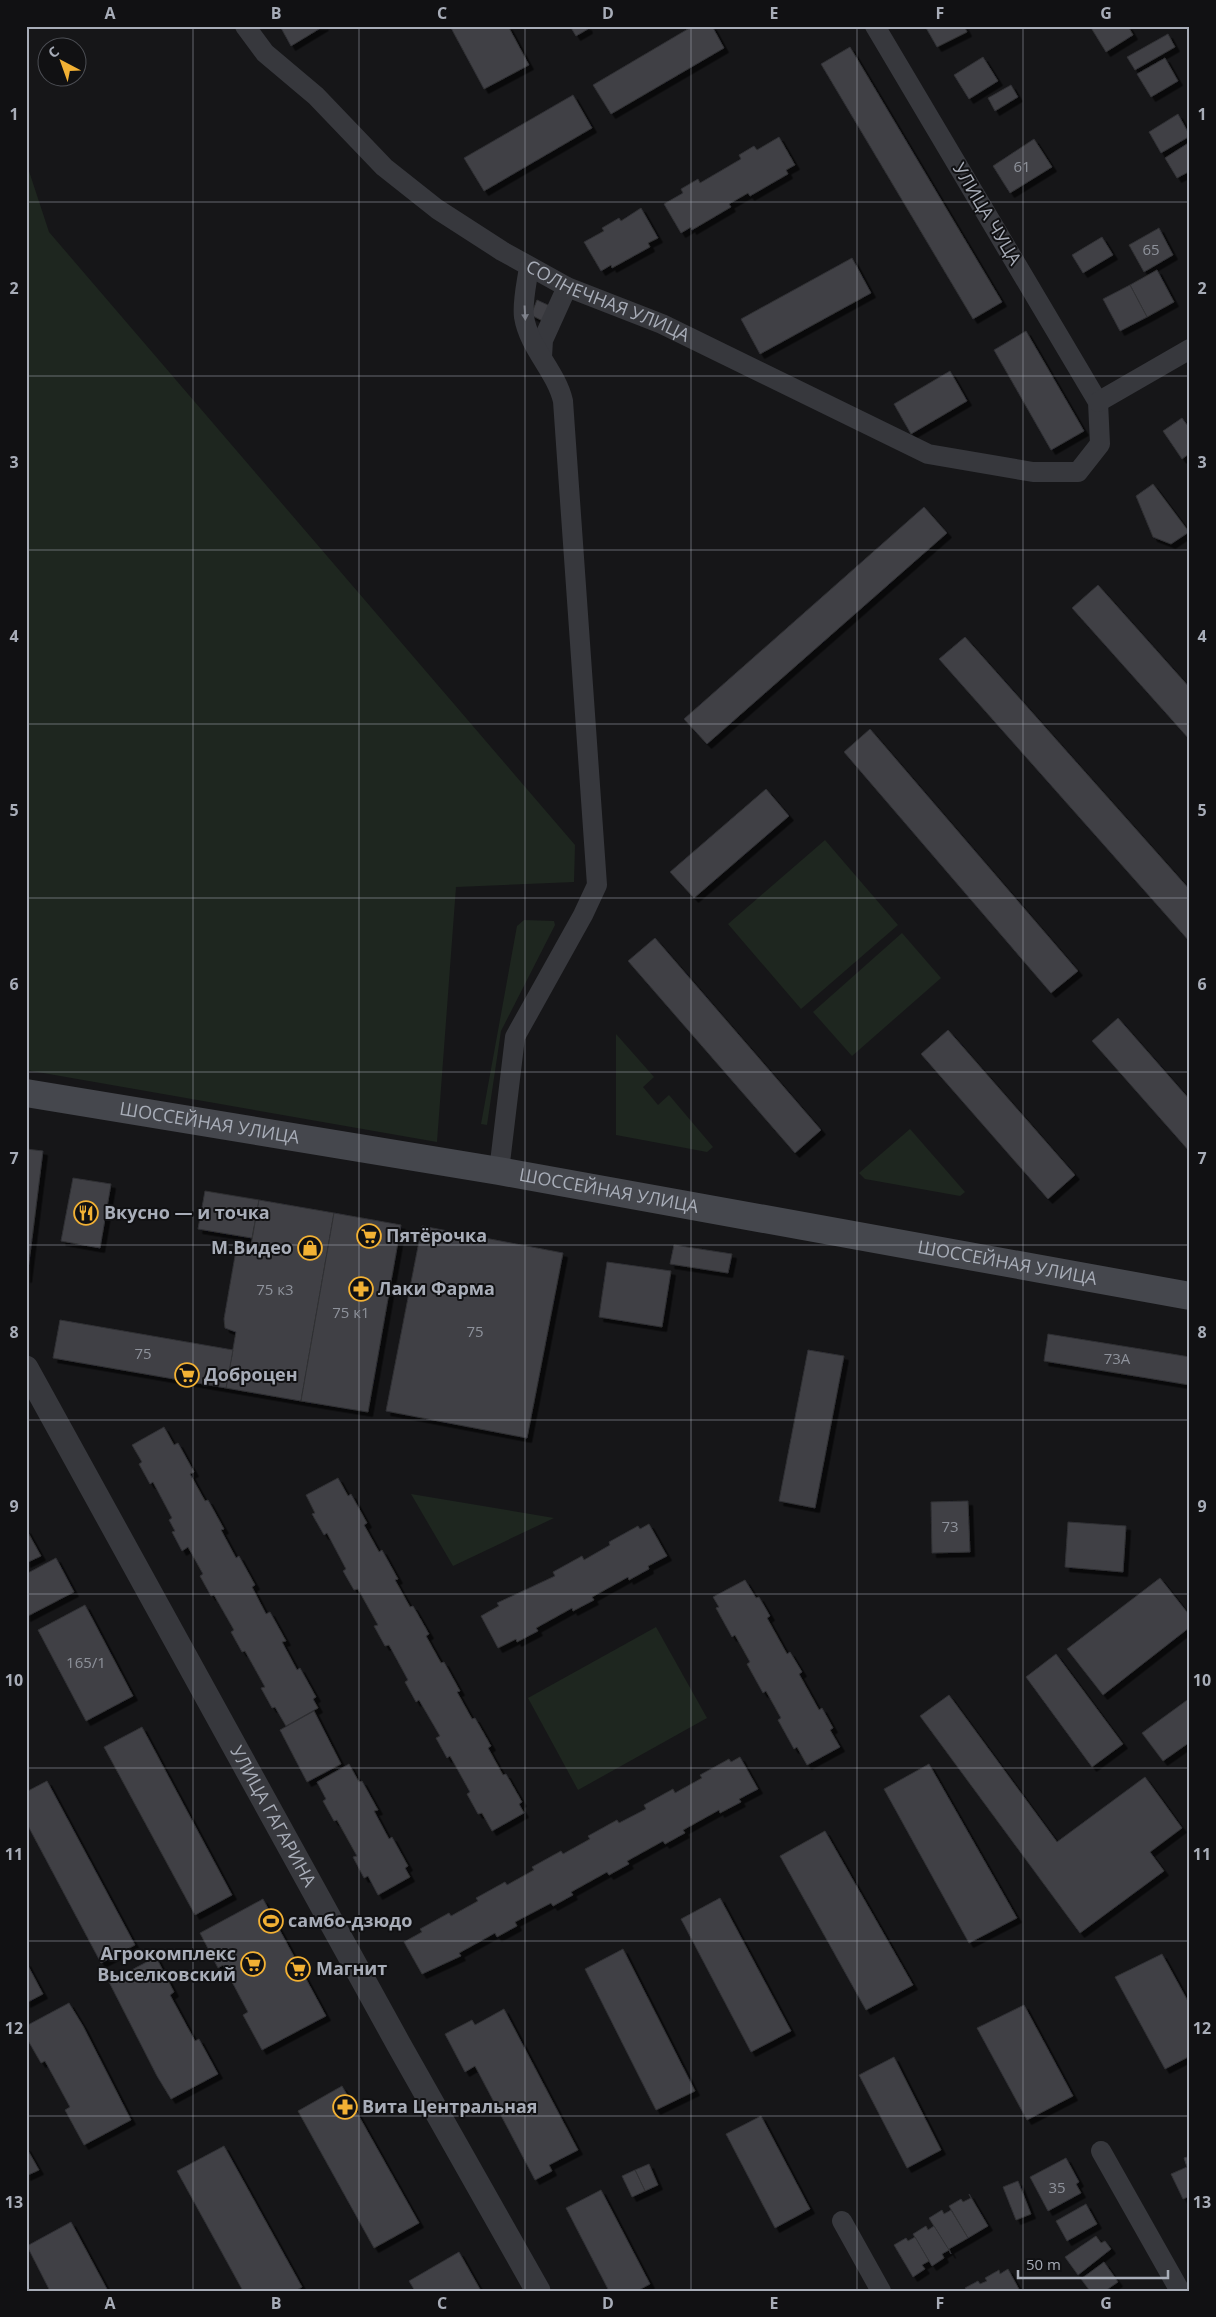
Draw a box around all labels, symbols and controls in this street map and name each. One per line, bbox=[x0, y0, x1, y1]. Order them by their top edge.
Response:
text: A bbox=[104, 2, 116, 24]
text: B bbox=[271, 2, 281, 24]
text: C bbox=[437, 2, 447, 24]
text: D bbox=[602, 2, 614, 24]
text: E bbox=[770, 2, 779, 24]
text: F bbox=[936, 2, 944, 24]
text: G bbox=[1100, 2, 1112, 24]
north arrow bbox=[38, 38, 88, 88]
text: С bbox=[44, 42, 63, 62]
text: 1 bbox=[9, 103, 19, 125]
text: 1 bbox=[1197, 103, 1207, 125]
house number: 61 bbox=[1013, 156, 1031, 176]
street label: УЛИЦА ЧУЦА bbox=[948, 158, 1028, 269]
house number: 65 bbox=[1142, 239, 1160, 259]
street label: СОЛНЕЧНАЯ УЛИЦА bbox=[522, 254, 695, 347]
text: 2 bbox=[9, 277, 19, 299]
text: 2 bbox=[1197, 277, 1207, 299]
one-way arrow bbox=[522, 306, 530, 322]
text: 3 bbox=[9, 451, 19, 473]
text: 3 bbox=[1197, 451, 1207, 473]
text: 4 bbox=[9, 625, 19, 647]
text: 4 bbox=[1197, 625, 1207, 647]
text: 5 bbox=[9, 799, 19, 821]
text: 5 bbox=[1197, 799, 1207, 821]
text: 6 bbox=[9, 973, 19, 995]
text: 6 bbox=[1197, 973, 1207, 995]
street label: ШОССЕЙНАЯ УЛИЦА bbox=[118, 1096, 302, 1149]
text: 7 bbox=[9, 1147, 19, 1169]
text: 7 bbox=[1197, 1147, 1207, 1169]
street label: ШОССЕЙНАЯ УЛИЦА bbox=[517, 1162, 701, 1218]
restaurant icon: Вкусно — и точка bbox=[73, 1200, 99, 1226]
place label: Вкусно — и точка bbox=[104, 1200, 270, 1224]
supermarket icon: Пятёрочка bbox=[356, 1223, 382, 1249]
place label: Пятёрочка bbox=[386, 1223, 487, 1247]
street label: ШОССЕЙНАЯ УЛИЦА bbox=[916, 1234, 1100, 1290]
place label: М.Видео bbox=[211, 1235, 292, 1259]
shop icon: М.Видео bbox=[297, 1235, 323, 1261]
pharmacy icon: Лаки Фарма bbox=[348, 1276, 374, 1302]
place label: Лаки Фарма bbox=[378, 1276, 495, 1300]
house number: 75 к3 bbox=[256, 1279, 294, 1299]
house number: 75 к1 bbox=[332, 1302, 370, 1322]
text: 8 bbox=[9, 1321, 19, 1343]
house number: 75 bbox=[466, 1321, 484, 1341]
text: 8 bbox=[1197, 1321, 1207, 1343]
house number: 75 bbox=[134, 1343, 152, 1363]
house number: 73А bbox=[1104, 1348, 1131, 1368]
supermarket icon: Доброцен bbox=[174, 1362, 200, 1388]
place label: Доброцен bbox=[204, 1362, 298, 1386]
text: 9 bbox=[9, 1495, 19, 1517]
text: 9 bbox=[1197, 1495, 1207, 1517]
house number: 73 bbox=[941, 1516, 959, 1536]
house number: 165/1 bbox=[66, 1652, 106, 1672]
text: 10 bbox=[5, 1669, 23, 1691]
text: 10 bbox=[1193, 1669, 1211, 1691]
street label: УЛИЦА ГАГАРИНА bbox=[225, 1741, 323, 1891]
text: 11 bbox=[5, 1843, 23, 1865]
text: 11 bbox=[1193, 1843, 1211, 1865]
sports icon: самбо-дзюдо bbox=[258, 1908, 284, 1934]
place label: самбо-дзюдо bbox=[288, 1908, 412, 1932]
place label: Агрокомплекс Выселковский bbox=[97, 1941, 236, 1986]
supermarket icon: Агрокомплекс Выселковский bbox=[240, 1951, 266, 1977]
supermarket icon: Магнит bbox=[285, 1956, 311, 1982]
place label: Магнит bbox=[316, 1956, 387, 1980]
text: 12 bbox=[5, 2017, 23, 2039]
text: 12 bbox=[1193, 2017, 1211, 2039]
pharmacy icon: Вита Центральная bbox=[332, 2094, 358, 2120]
place label: Вита Центральная bbox=[362, 2094, 538, 2118]
house number: 35 bbox=[1048, 2177, 1066, 2197]
text: 13 bbox=[5, 2191, 23, 2213]
text: 13 bbox=[1193, 2191, 1211, 2213]
scale bar bbox=[1018, 2247, 1168, 2279]
text: 50 m bbox=[1026, 2254, 1061, 2274]
text: A bbox=[104, 2292, 116, 2314]
text: B bbox=[271, 2292, 281, 2314]
text: C bbox=[437, 2292, 447, 2314]
text: D bbox=[602, 2292, 614, 2314]
text: E bbox=[770, 2292, 779, 2314]
text: F bbox=[936, 2292, 944, 2314]
text: G bbox=[1100, 2292, 1112, 2314]

